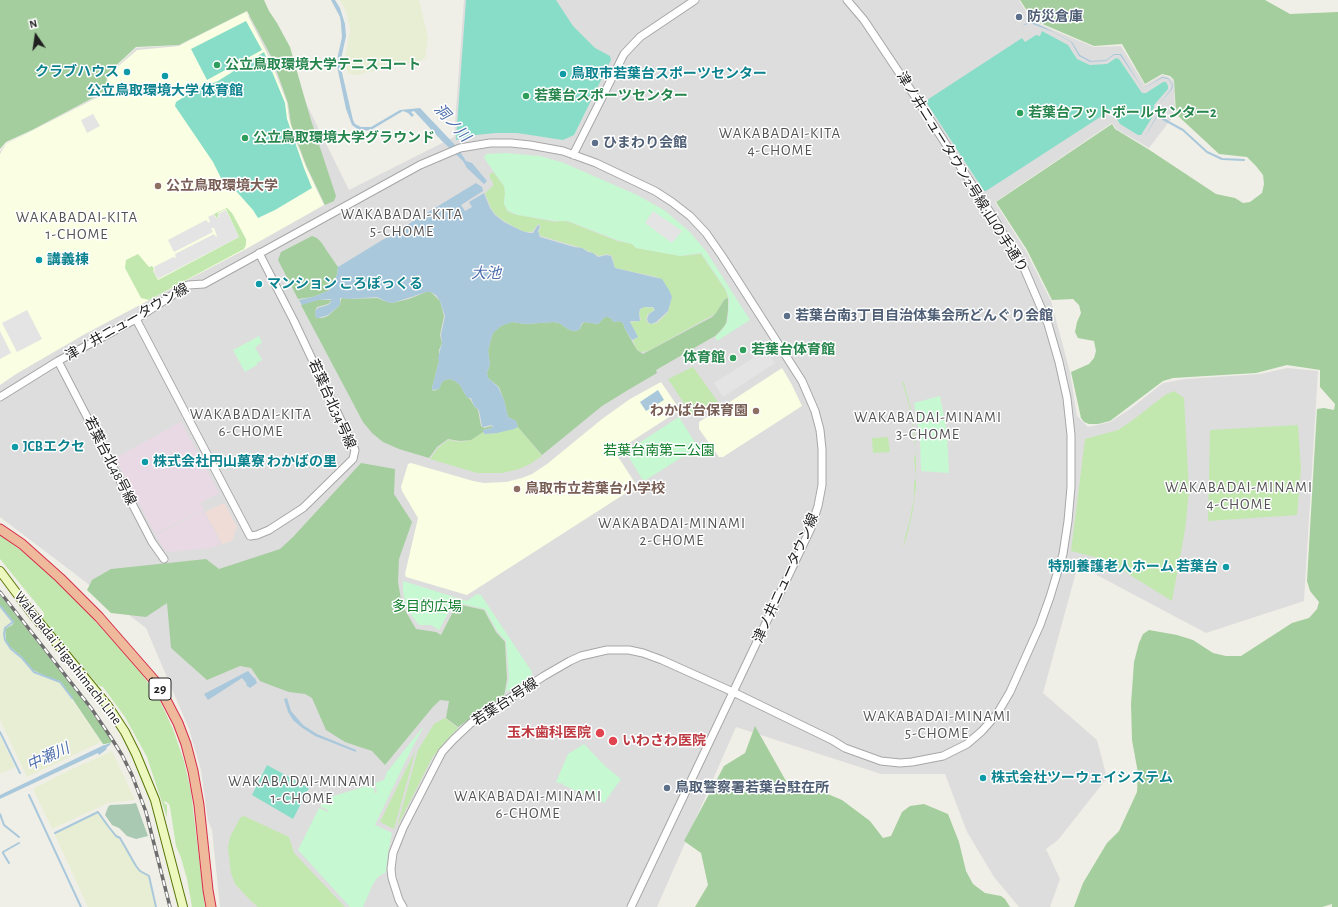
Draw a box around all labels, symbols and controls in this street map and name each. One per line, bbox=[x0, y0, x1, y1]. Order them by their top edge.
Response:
place label: 防災倉庫 bbox=[1027, 9, 1083, 25]
marker: 防災倉庫 bbox=[1014, 12, 1024, 22]
north arrow bbox=[16, 16, 56, 56]
text: N bbox=[28, 18, 38, 30]
place label: 公立鳥取環境大学テニスコート bbox=[225, 57, 421, 73]
marker: 公立鳥取環境大学テニスコート bbox=[212, 60, 222, 70]
place label: クラブハウス bbox=[35, 64, 119, 80]
place label: 鳥取市若葉台スポーツセンター bbox=[571, 66, 767, 82]
marker: クラブハウス bbox=[122, 67, 132, 77]
marker: 鳥取市若葉台スポーツセンター bbox=[558, 69, 568, 79]
street label: 津ノ井ニュータウン2号線;山の手通り bbox=[893, 69, 1031, 275]
marker: 公立鳥取環境大学 体育館 bbox=[160, 71, 170, 81]
place label: 公立鳥取環境大学 体育館 bbox=[87, 83, 243, 99]
place label: 若葉台スポーツセンター bbox=[534, 88, 688, 104]
marker: 若葉台スポーツセンター bbox=[521, 91, 531, 101]
water label: 洞ノ川 bbox=[430, 100, 474, 146]
place label: 若葉台フットボールセンター2 bbox=[1028, 105, 1217, 121]
marker: 若葉台フットボールセンター2 bbox=[1015, 108, 1025, 118]
district label: WAKABADAI-KITA 4-CHOME bbox=[719, 124, 841, 159]
place label: 公立鳥取環境大学グラウンド bbox=[253, 130, 435, 146]
marker: 公立鳥取環境大学グラウンド bbox=[240, 133, 250, 143]
place label: ひまわり会館 bbox=[603, 135, 687, 151]
marker: ひまわり会館 bbox=[590, 138, 600, 148]
place label: 公立鳥取環境大学 bbox=[166, 178, 278, 194]
marker: 公立鳥取環境大学 bbox=[153, 181, 163, 191]
district label: WAKABADAI-KITA 5-CHOME bbox=[341, 205, 463, 240]
district label: WAKABADAI-KITA 1-CHOME bbox=[16, 208, 138, 243]
place label: 講義棟 bbox=[47, 252, 89, 268]
marker: 講義棟 bbox=[34, 255, 44, 265]
water label: 大池 bbox=[471, 264, 501, 282]
place label: マンション ころぽっくる bbox=[267, 276, 423, 292]
marker: マンション ころぽっくる bbox=[254, 279, 264, 289]
street label: 津ノ井ニュータウン線 bbox=[62, 280, 192, 364]
place label: 若葉台南3丁目自治体集会所どんぐり会館 bbox=[795, 308, 1053, 324]
marker: 若葉台南3丁目自治体集会所どんぐり会館 bbox=[782, 311, 792, 321]
place label: 若葉台体育館 bbox=[751, 342, 835, 358]
marker: 若葉台体育館 bbox=[738, 345, 748, 355]
place label: 体育館 bbox=[683, 350, 725, 366]
marker: 体育館 bbox=[728, 353, 738, 363]
street label: 若葉台北34号線 bbox=[305, 357, 359, 451]
place label: わかば台保育園 bbox=[650, 403, 748, 419]
district label: WAKABADAI-KITA 6-CHOME bbox=[190, 405, 312, 440]
marker: わかば台保育園 bbox=[751, 406, 761, 416]
district label: WAKABADAI-MINAMI 3-CHOME bbox=[854, 408, 1002, 443]
street label: 若葉台北48号線 bbox=[80, 414, 140, 508]
place label: JCBエクセ bbox=[23, 439, 85, 455]
marker: JCBエクセ bbox=[10, 442, 20, 452]
park label: 若葉台南第二公園 bbox=[603, 443, 715, 459]
place label: 株式会社円山菓寮 わかばの里 bbox=[153, 454, 337, 470]
marker: 株式会社円山菓寮 わかばの里 bbox=[140, 457, 150, 467]
district label: WAKABADAI-MINAMI 4-CHOME bbox=[1165, 478, 1313, 513]
place label: 鳥取市立若葉台小学校 bbox=[525, 481, 665, 497]
marker: 鳥取市立若葉台小学校 bbox=[512, 484, 522, 494]
street label: 津ノ井ニュータウン線 bbox=[750, 511, 822, 645]
district label: WAKABADAI-MINAMI 2-CHOME bbox=[598, 514, 746, 549]
place label: 特別養護老人ホーム 若葉台 bbox=[1048, 559, 1218, 575]
marker: 特別養護老人ホーム 若葉台 bbox=[1221, 562, 1231, 572]
street label: Wakabadai Higashimachi Line bbox=[11, 588, 125, 728]
park label: 多目的広場 bbox=[392, 599, 462, 615]
street label: 若葉台1号線 bbox=[469, 675, 541, 729]
road number: 29 bbox=[149, 678, 171, 700]
district label: WAKABADAI-MINAMI 5-CHOME bbox=[863, 707, 1011, 742]
place label: 玉木歯科医院 bbox=[507, 725, 591, 741]
marker: 玉木歯科医院 bbox=[594, 727, 606, 739]
place label: いわさわ医院 bbox=[622, 733, 706, 749]
marker: いわさわ医院 bbox=[607, 735, 619, 747]
water label: 中瀬川 bbox=[24, 739, 72, 775]
place label: 株式会社ツーウェイシステム bbox=[991, 770, 1173, 786]
district label: WAKABADAI-MINAMI 1-CHOME bbox=[228, 772, 376, 807]
marker: 株式会社ツーウェイシステム bbox=[978, 773, 988, 783]
place label: 鳥取警察署若葉台駐在所 bbox=[675, 780, 829, 796]
marker: 鳥取警察署若葉台駐在所 bbox=[662, 783, 672, 793]
district label: WAKABADAI-MINAMI 6-CHOME bbox=[454, 787, 602, 822]

